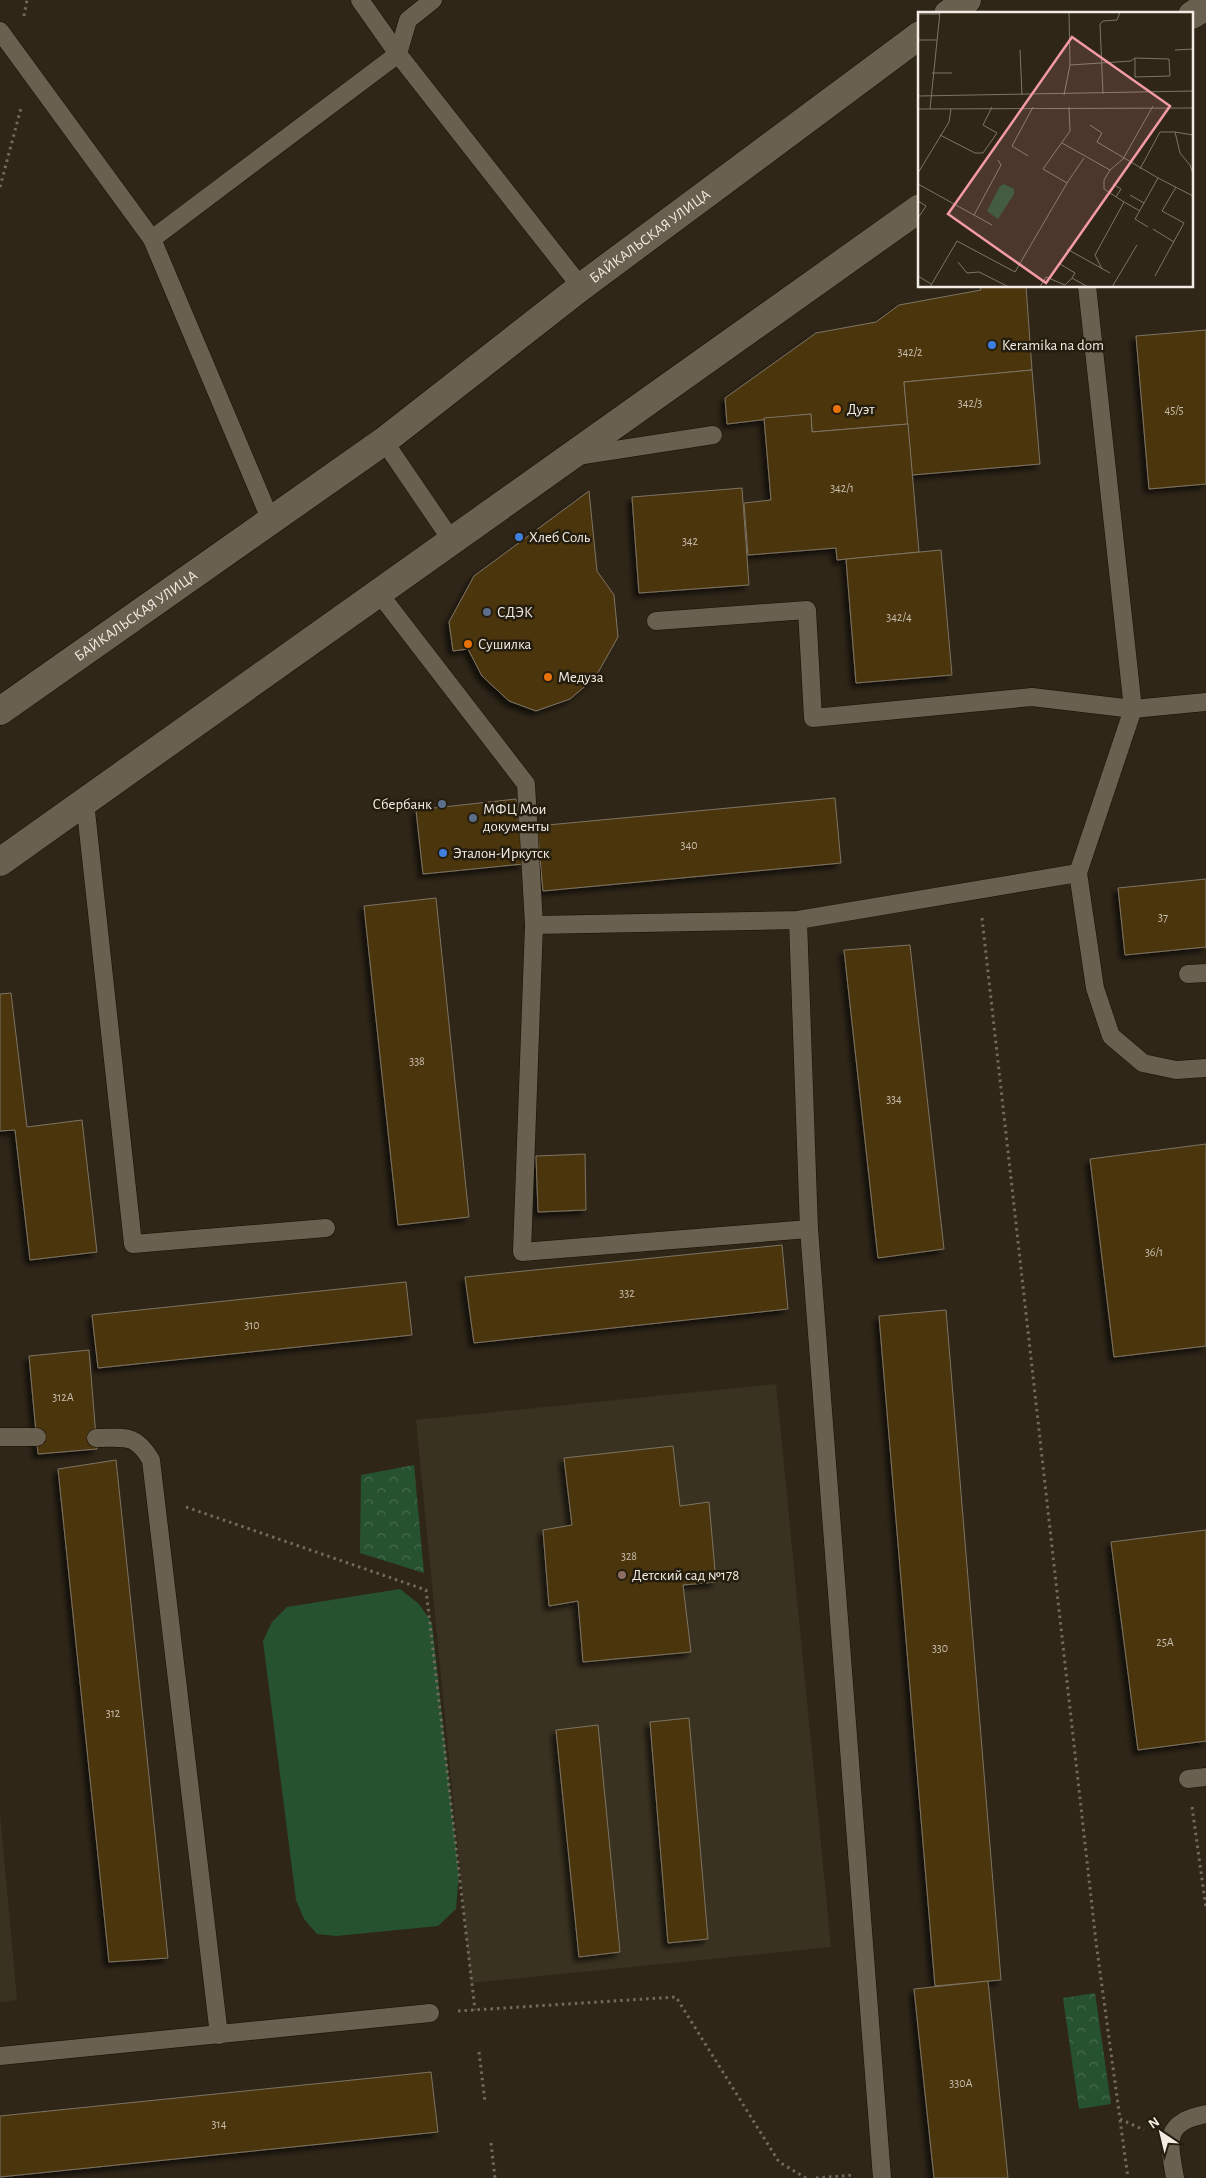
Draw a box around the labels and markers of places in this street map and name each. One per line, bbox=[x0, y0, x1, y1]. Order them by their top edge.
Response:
place label: Keramika na dom bbox=[1002, 338, 1104, 353]
marker: Keramika na dom bbox=[986, 339, 998, 351]
place label: Дуэт bbox=[847, 402, 875, 417]
marker: Дуэт bbox=[831, 403, 843, 415]
place label: Хлеб Соль bbox=[529, 530, 591, 545]
marker: Хлеб Соль bbox=[513, 531, 525, 543]
place label: СДЭК bbox=[497, 605, 533, 620]
marker: СДЭК bbox=[481, 606, 493, 618]
place label: Сушилка bbox=[478, 637, 532, 652]
marker: Сушилка bbox=[462, 638, 474, 650]
place label: Медуза bbox=[558, 670, 604, 685]
marker: Медуза bbox=[542, 671, 554, 683]
place label: Сбербанк bbox=[373, 797, 432, 812]
marker: Сбербанк bbox=[436, 798, 448, 810]
place label: МФЦ Мои документы bbox=[483, 802, 550, 834]
marker: МФЦ Мои документы bbox=[467, 812, 479, 824]
place label: Эталон-Иркутск bbox=[453, 846, 550, 861]
marker: Эталон-Иркутск bbox=[437, 847, 449, 859]
place label: Детский сад №178 bbox=[632, 1568, 739, 1583]
marker: Детский сад №178 bbox=[616, 1569, 628, 1581]

